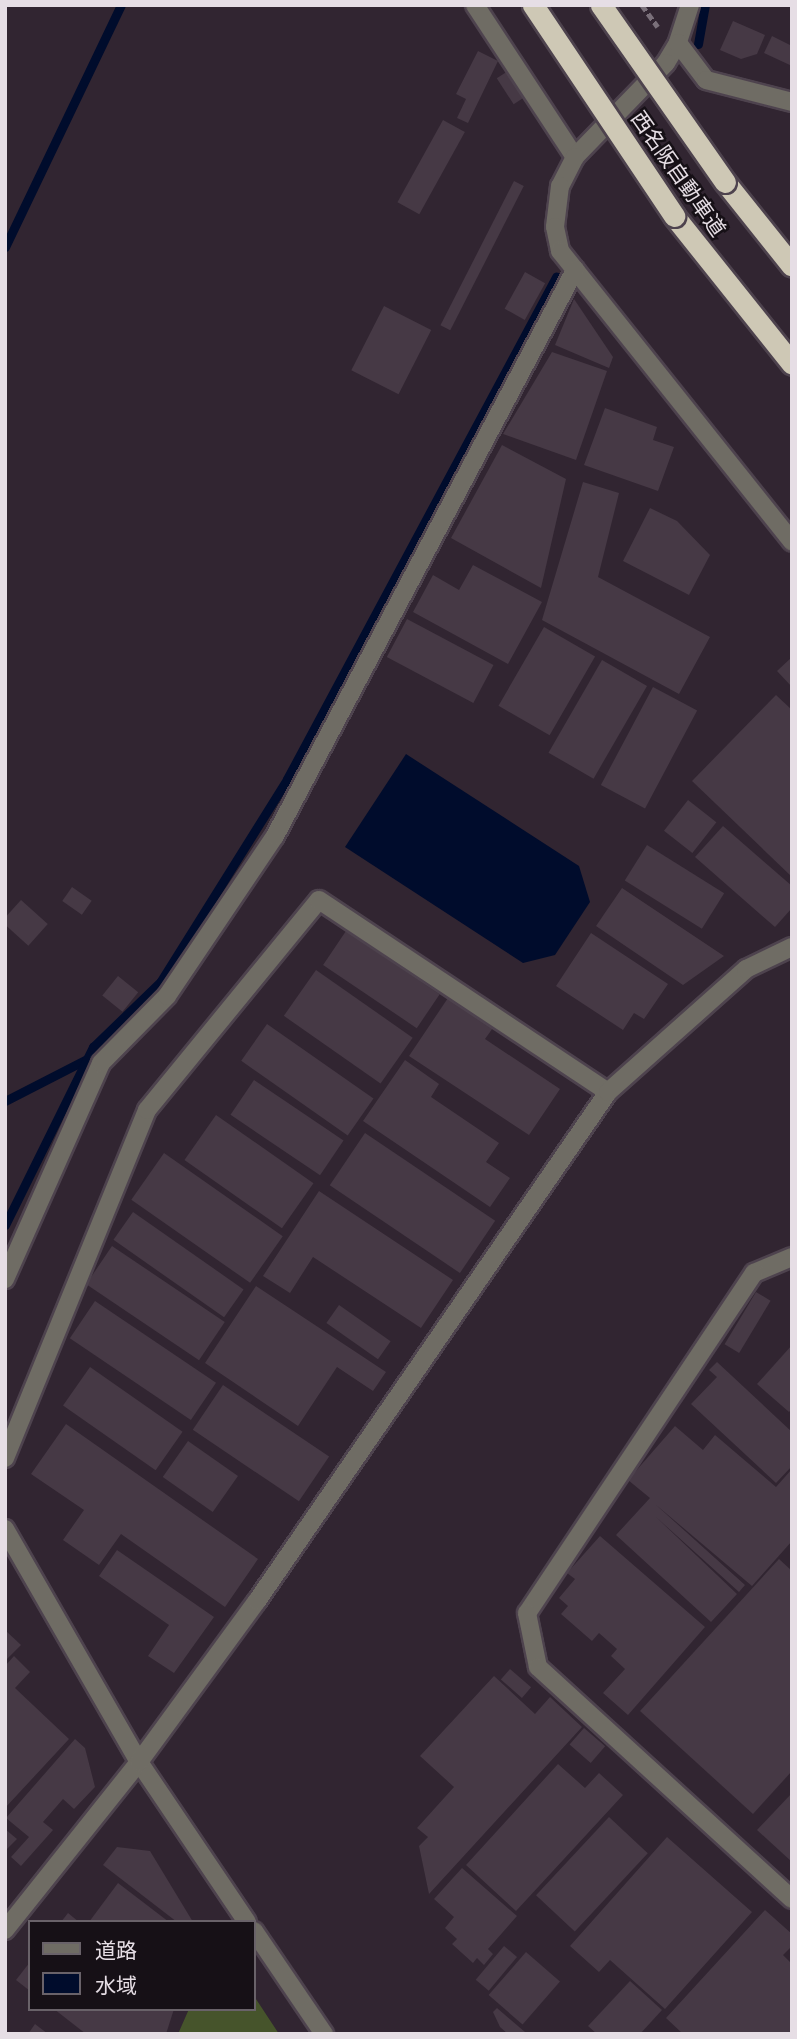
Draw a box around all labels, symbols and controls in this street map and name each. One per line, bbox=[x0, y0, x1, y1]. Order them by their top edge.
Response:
street label: 西名阪自動車道 bbox=[626, 107, 730, 241]
legend bbox=[28, 1920, 256, 2011]
text: 道路 bbox=[95, 1939, 137, 1963]
text: 水域 bbox=[95, 1974, 137, 1998]

